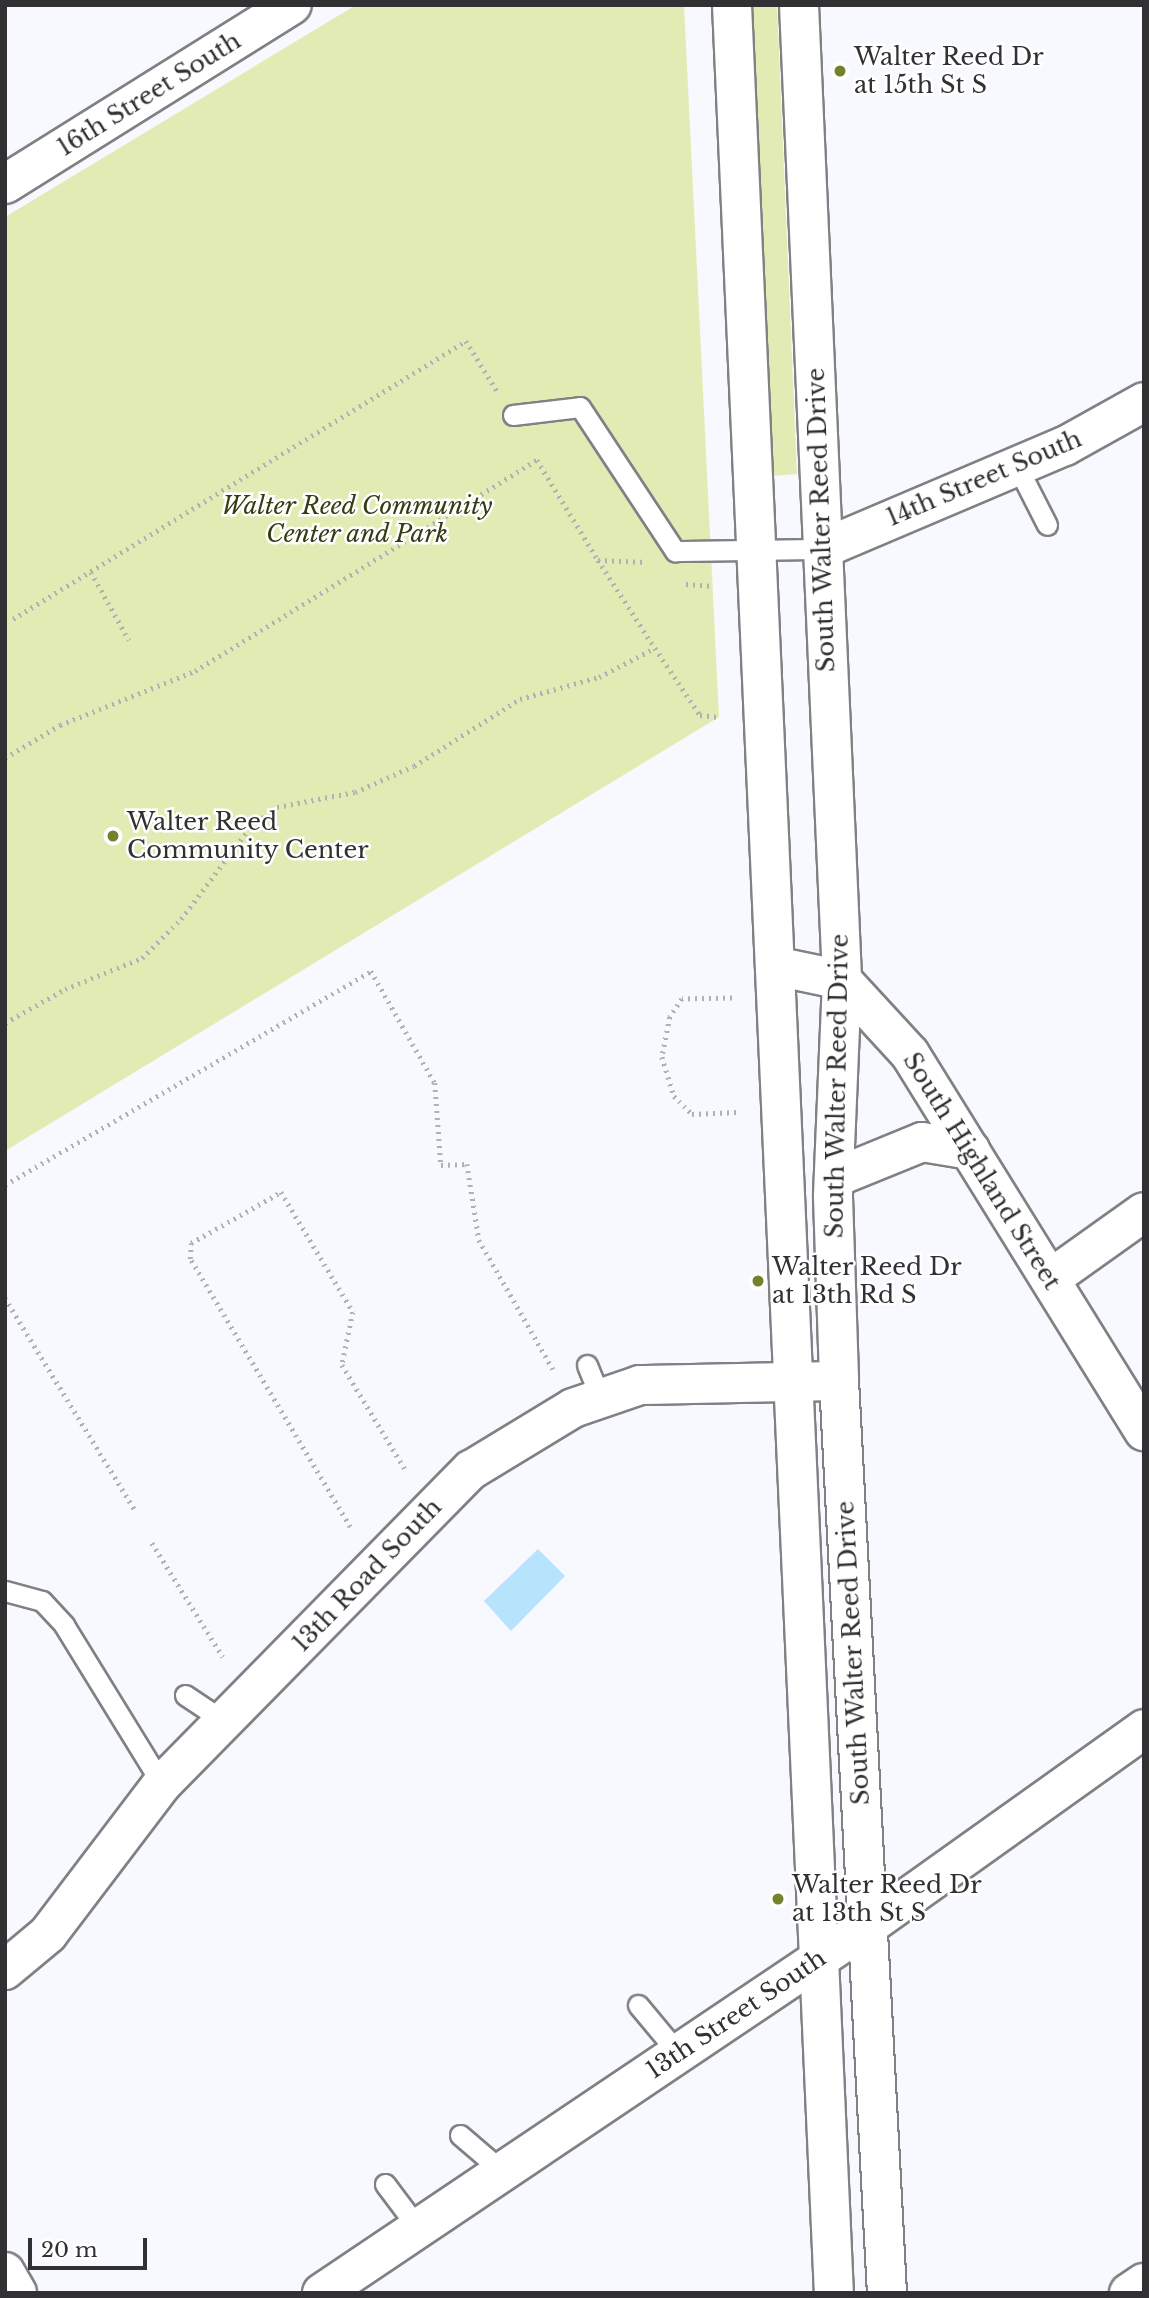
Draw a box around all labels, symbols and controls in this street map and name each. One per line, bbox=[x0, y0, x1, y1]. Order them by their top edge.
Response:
street label: 16th Street South bbox=[52, 26, 246, 162]
place label: Walter Reed Dr at 15th St S bbox=[854, 43, 1044, 99]
marker: Walter Reed Dr at 15th St S bbox=[832, 63, 848, 79]
street label: South Walter Reed Drive bbox=[801, 367, 841, 673]
street label: 14th Street South bbox=[882, 424, 1086, 532]
park label: Walter Reed Community Center and Park bbox=[221, 492, 493, 548]
place label: Walter Reed Community Center bbox=[127, 808, 369, 864]
marker: Walter Reed Community Center bbox=[105, 828, 121, 844]
street label: South Walter Reed Drive bbox=[820, 933, 854, 1239]
street label: South Highland Street bbox=[897, 1047, 1067, 1295]
place label: Walter Reed Dr at 13th Rd S bbox=[772, 1253, 962, 1309]
marker: Walter Reed Dr at 13th Rd S bbox=[750, 1273, 766, 1289]
street label: 13th Road South bbox=[287, 1493, 447, 1657]
street label: South Walter Reed Drive bbox=[831, 1499, 875, 1807]
place label: Walter Reed Dr at 13th St S bbox=[792, 1871, 982, 1927]
marker: Walter Reed Dr at 13th St S bbox=[770, 1891, 786, 1907]
street label: 13th Street South bbox=[641, 1943, 831, 2085]
scale bar bbox=[32, 2224, 150, 2268]
text: 20 m bbox=[41, 2237, 98, 2263]

